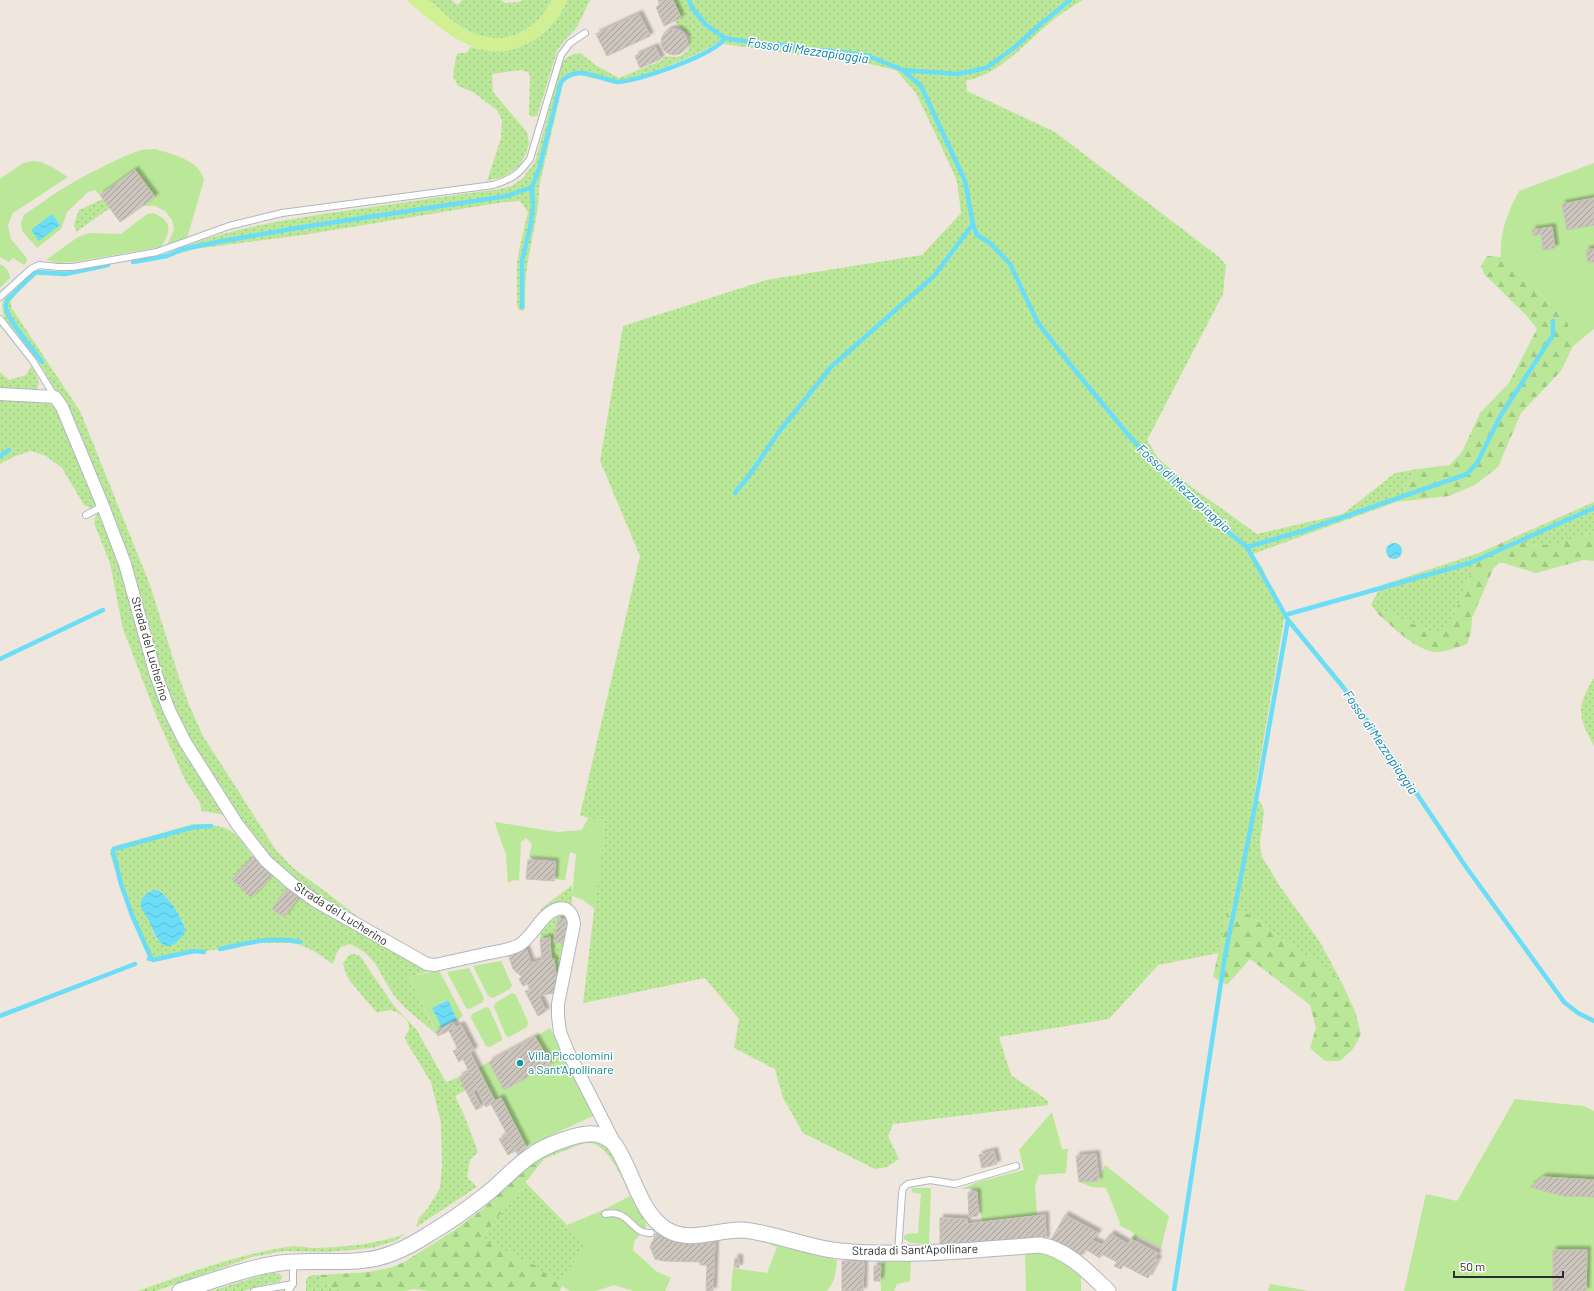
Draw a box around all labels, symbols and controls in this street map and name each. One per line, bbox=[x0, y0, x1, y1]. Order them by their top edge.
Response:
water label: Fosso di Mezzapiaggia bbox=[746, 34, 870, 66]
water label: Fosso di Mezzapiaggia bbox=[1134, 441, 1234, 536]
street label: Strada del Lucherino bbox=[129, 595, 173, 702]
water label: Fosso di Mezzapiaggia bbox=[1340, 687, 1422, 797]
street label: Strada del Lucherino bbox=[292, 879, 391, 948]
place label: Villa Piccolomini a Sant'Apollinare bbox=[528, 1048, 614, 1076]
marker: Villa Piccolomini a Sant'Apollinare bbox=[515, 1058, 525, 1068]
street label: Strada di Sant'Apollinare bbox=[852, 1241, 978, 1257]
scale bar bbox=[1454, 1253, 1563, 1279]
text: 50 m bbox=[1460, 1259, 1485, 1273]

